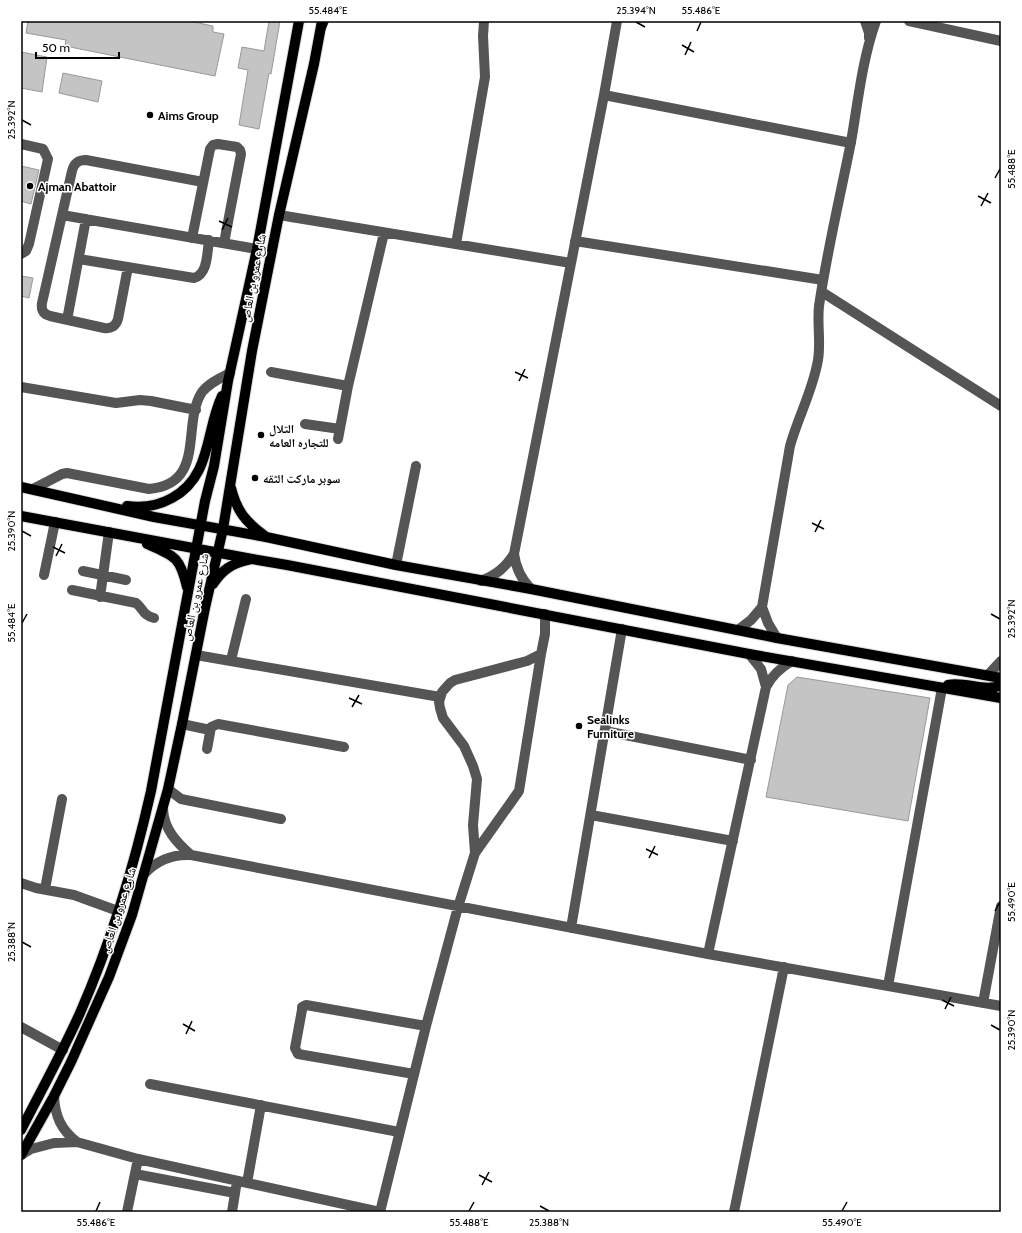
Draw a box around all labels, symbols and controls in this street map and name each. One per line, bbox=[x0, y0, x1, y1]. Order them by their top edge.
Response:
text: 55.484°E bbox=[309, 4, 348, 17]
text: 25.394°N bbox=[616, 4, 656, 17]
text: 55.486°E bbox=[682, 4, 721, 17]
scale bar bbox=[36, 34, 119, 60]
text: 50 m bbox=[42, 40, 70, 55]
text: 25.392°N bbox=[5, 100, 18, 140]
place label: Aims Group bbox=[158, 108, 219, 123]
marker: Aims Group bbox=[145, 110, 155, 120]
text: 55.488°E bbox=[1005, 149, 1018, 189]
place label: Ajman Abattoir bbox=[38, 179, 116, 194]
marker: Ajman Abattoir bbox=[25, 181, 35, 191]
street label: شارع عمرو بن العاص bbox=[237, 233, 270, 323]
place label: التلال للتجاره العامه bbox=[269, 421, 329, 450]
marker: التلال للتجاره العامه bbox=[256, 430, 266, 440]
place label: سوبر ماركت الثقه bbox=[263, 471, 340, 486]
marker: سوبر ماركت الثقه bbox=[250, 473, 260, 483]
text: 25.390°N bbox=[5, 511, 18, 551]
street label: شارع عمرو بن العاص bbox=[178, 552, 213, 642]
text: 25.392°N bbox=[1005, 599, 1018, 639]
text: 55.484°E bbox=[5, 603, 18, 642]
place label: Sealinks Furniture bbox=[587, 712, 634, 741]
marker: Sealinks Furniture bbox=[574, 721, 584, 731]
street label: شارع عمرو بن العاص bbox=[97, 865, 140, 955]
text: 55.490°E bbox=[1005, 882, 1018, 922]
text: 25.388°N bbox=[5, 922, 18, 962]
text: 25.390°N bbox=[1005, 1010, 1018, 1050]
text: 55.486°E bbox=[77, 1216, 116, 1229]
text: 55.488°E bbox=[449, 1216, 489, 1229]
text: 25.388°N bbox=[529, 1216, 569, 1229]
text: 55.490°E bbox=[822, 1216, 862, 1229]

